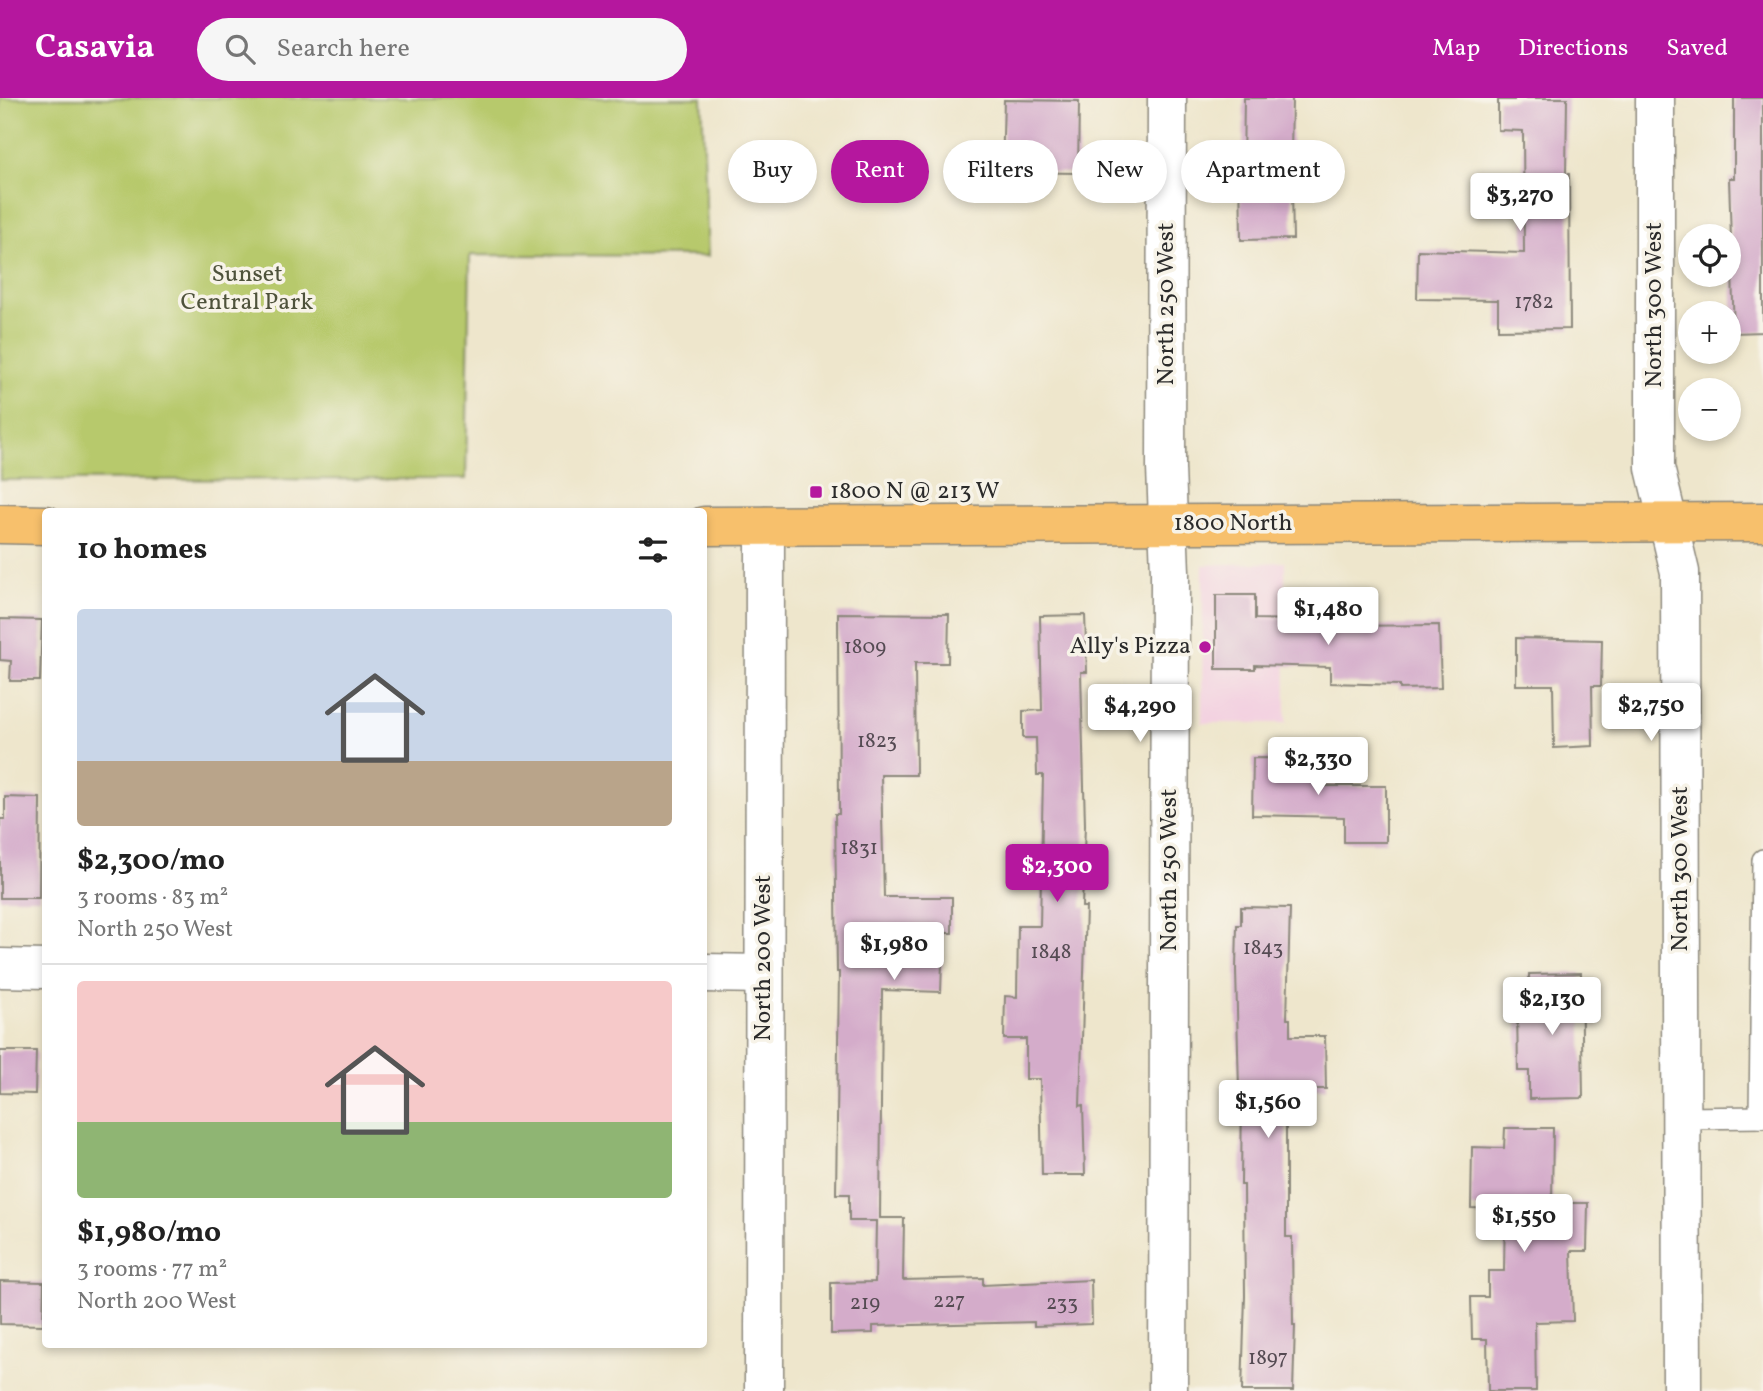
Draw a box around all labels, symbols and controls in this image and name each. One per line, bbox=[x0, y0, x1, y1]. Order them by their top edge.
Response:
search box bbox=[197, 18, 687, 81]
text: Casavia bbox=[35, 26, 155, 72]
icon: search bbox=[221, 30, 259, 68]
text: Search here bbox=[277, 31, 410, 67]
text: Map bbox=[1432, 32, 1480, 66]
text: Directions bbox=[1518, 32, 1628, 66]
text: Saved bbox=[1666, 32, 1728, 66]
chip: Buy bbox=[728, 140, 817, 203]
chip: Rent bbox=[831, 140, 929, 203]
chip: Filters bbox=[943, 140, 1058, 203]
chip: New bbox=[1072, 140, 1167, 203]
chip: Apartment bbox=[1181, 140, 1345, 203]
pin: $3,270 bbox=[1463, 174, 1577, 233]
text: $3,270 bbox=[1486, 180, 1554, 212]
street label: North 300 West bbox=[1638, 222, 1672, 388]
street label: North 250 West bbox=[1150, 223, 1184, 385]
map controls bbox=[1678, 224, 1741, 441]
button: locate bbox=[1678, 224, 1741, 287]
park label: Sunset Central Park bbox=[181, 258, 313, 320]
house number: 1782 bbox=[1514, 288, 1554, 317]
button: + bbox=[1678, 301, 1741, 364]
button: − bbox=[1678, 378, 1741, 441]
place label: 1800 N @ 213 W bbox=[830, 475, 1000, 509]
marker: 1800 N @ 213 W bbox=[808, 484, 824, 500]
street label: 1800 North bbox=[1174, 507, 1293, 541]
text: 10 homes bbox=[77, 529, 207, 571]
icon: filters bbox=[634, 531, 672, 569]
pin: $1,480 bbox=[1271, 588, 1385, 647]
text: $1,480 bbox=[1293, 594, 1363, 626]
place label: Ally's Pizza bbox=[1070, 630, 1191, 664]
house number: 1809 bbox=[844, 633, 886, 662]
marker: Ally's Pizza bbox=[1197, 639, 1213, 655]
icon: home bbox=[312, 655, 438, 781]
pin: $4,290 bbox=[1083, 684, 1197, 744]
pin: $2,750 bbox=[1594, 684, 1708, 743]
text: $2,750 bbox=[1618, 690, 1684, 722]
text: $4,290 bbox=[1104, 691, 1176, 723]
house number: 1823 bbox=[857, 727, 897, 756]
pin: $2,330 bbox=[1261, 738, 1375, 797]
text: $2,330 bbox=[1284, 744, 1352, 776]
street label: North 300 West bbox=[1664, 786, 1698, 952]
street label: North 250 West bbox=[1153, 789, 1187, 951]
house number: 1831 bbox=[840, 834, 878, 863]
text: $2,300/mo bbox=[77, 840, 225, 882]
pin: $2,300 bbox=[1000, 844, 1114, 904]
text: $2,300 bbox=[1022, 851, 1092, 883]
street label: North 200 West bbox=[747, 875, 781, 1041]
text: 3 rooms · 83 m² bbox=[77, 882, 228, 914]
text: North 250 West bbox=[77, 914, 233, 946]
pin: $1,980 bbox=[837, 922, 951, 982]
text: $1,980 bbox=[860, 929, 928, 961]
house number: 1843 bbox=[1243, 934, 1283, 963]
house number: 1848 bbox=[1031, 938, 1071, 967]
pin: $2,130 bbox=[1495, 978, 1609, 1037]
text: $2,130 bbox=[1519, 984, 1585, 1016]
icon: home bbox=[312, 1027, 438, 1153]
pin: $1,560 bbox=[1211, 1080, 1325, 1140]
text: $1,560 bbox=[1235, 1087, 1301, 1119]
pin: $1,550 bbox=[1467, 1194, 1581, 1254]
text: $1,550 bbox=[1492, 1201, 1556, 1233]
text: $1,980/mo bbox=[77, 1212, 221, 1254]
text: 3 rooms · 77 m² bbox=[77, 1254, 227, 1286]
text: North 200 West bbox=[77, 1286, 237, 1318]
house number: 227 bbox=[933, 1287, 965, 1316]
house number: 219 bbox=[850, 1289, 880, 1318]
house number: 233 bbox=[1046, 1289, 1078, 1318]
house number: 1897 bbox=[1248, 1344, 1288, 1373]

